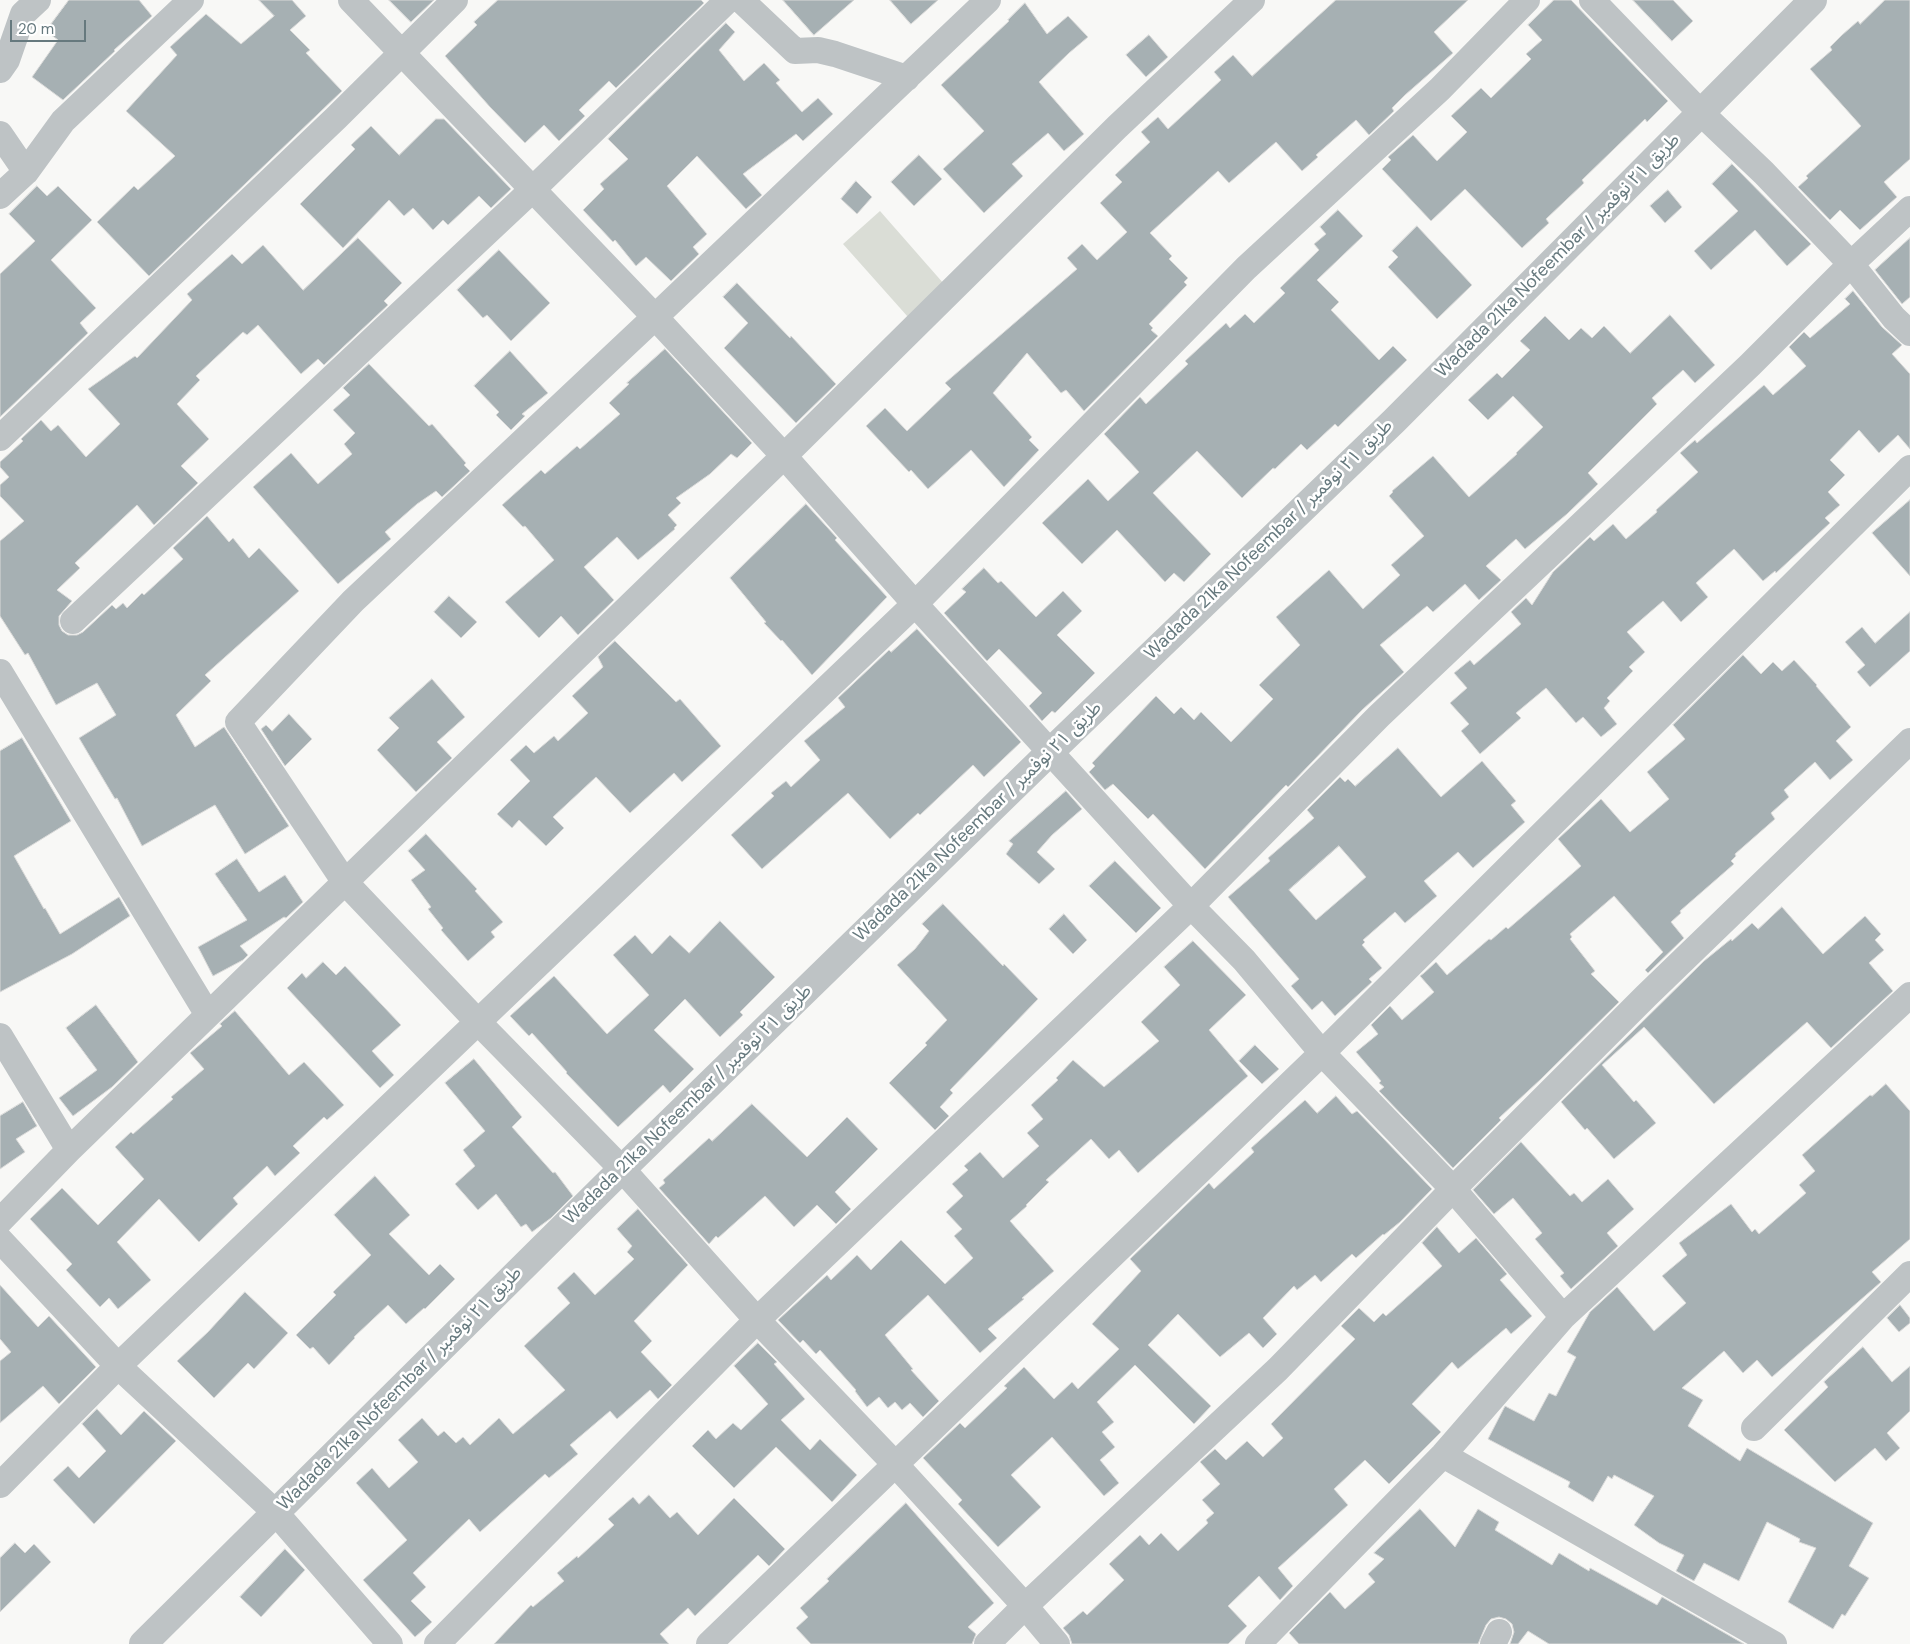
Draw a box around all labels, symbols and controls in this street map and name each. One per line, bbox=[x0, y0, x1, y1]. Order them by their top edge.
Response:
scale bar bbox=[12, 10, 89, 42]
text: 20 m bbox=[18, 19, 54, 39]
street label: Wadada 21ka Nofeembar / طريق ٢١ نوفمبر bbox=[1431, 129, 1685, 383]
street label: Wadada 21ka Nofeembar / طريق ٢١ نوفمبر bbox=[1140, 415, 1398, 665]
street label: Wadada 21ka Nofeembar / طريق ٢١ نوفمبر bbox=[849, 697, 1107, 947]
street label: Wadada 21ka Nofeembar / طريق ٢١ نوفمبر bbox=[559, 980, 817, 1230]
street label: Wadada 21ka Nofeembar / طريق ٢١ نوفمبر bbox=[273, 1262, 527, 1516]

